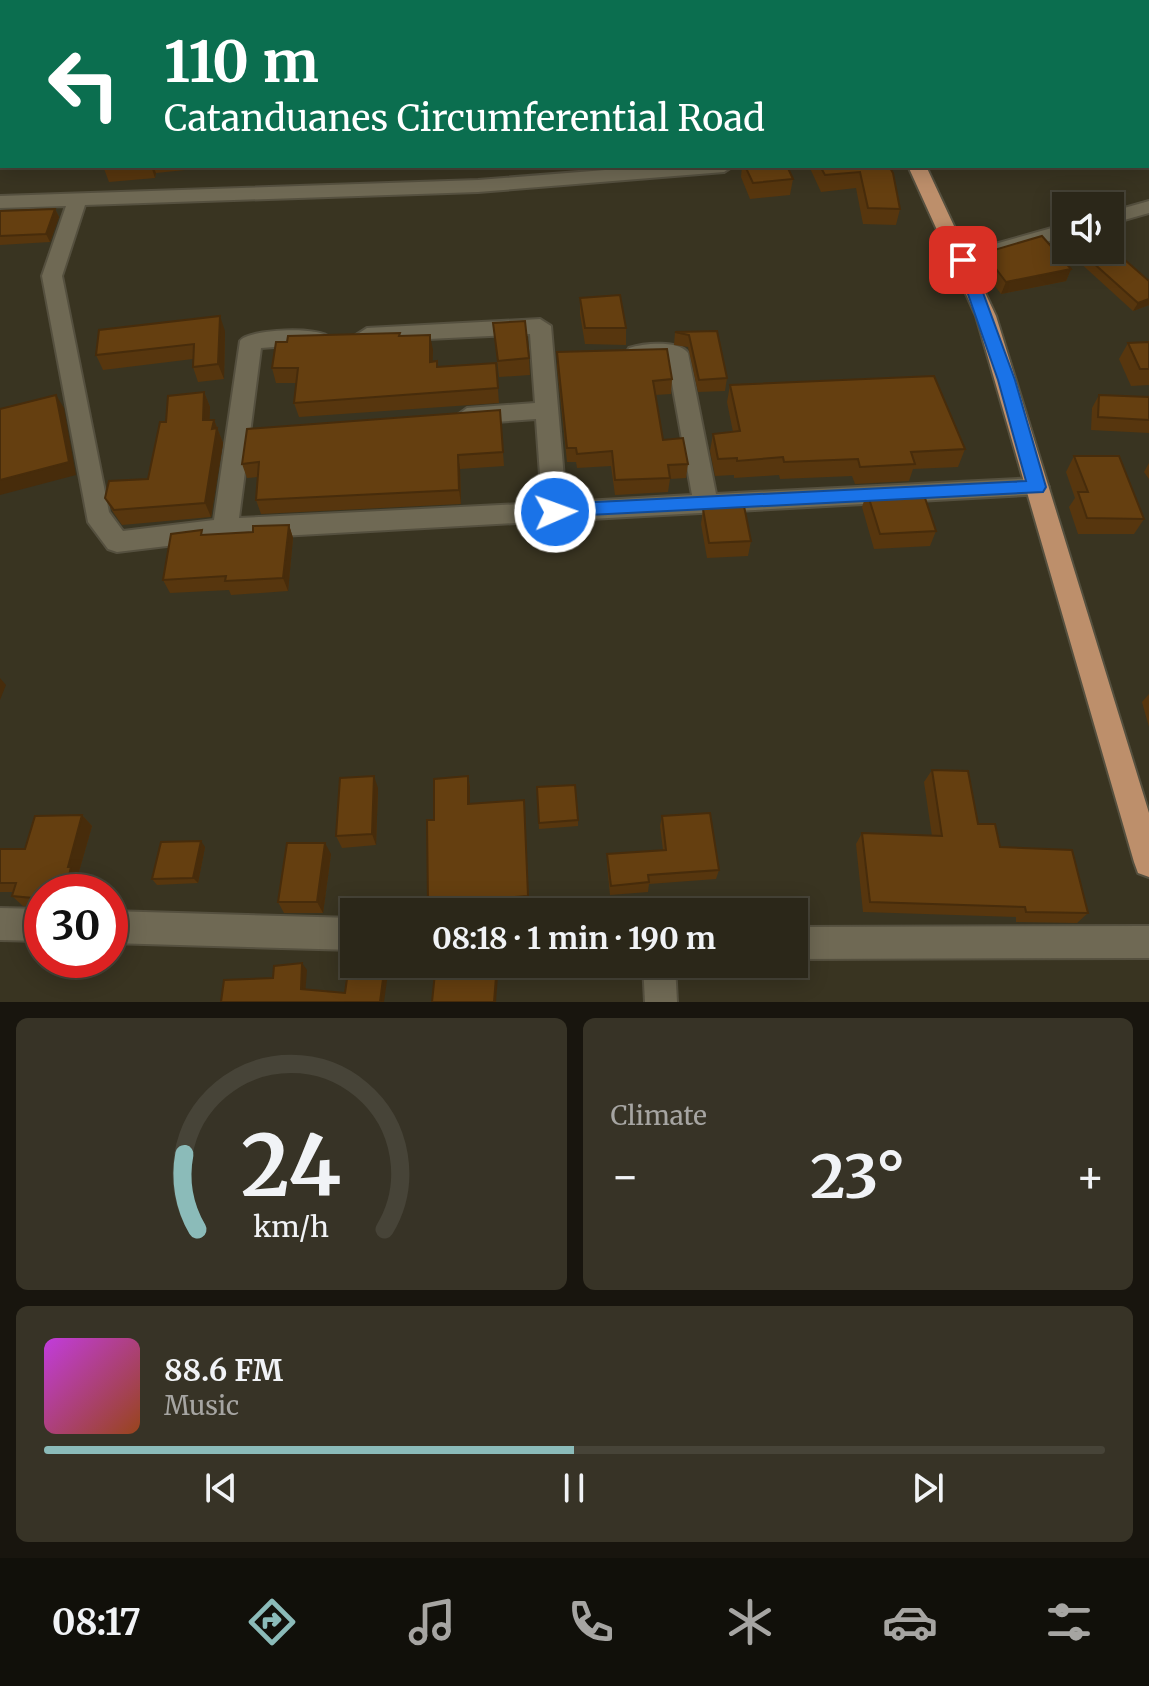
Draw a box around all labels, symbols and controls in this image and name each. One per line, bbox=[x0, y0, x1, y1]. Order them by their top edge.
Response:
text: 110 m bbox=[164, 27, 319, 97]
icon: left bbox=[32, 32, 136, 136]
text: Catanduanes Circumferential Road bbox=[164, 96, 765, 141]
map controls bbox=[1052, 192, 1124, 264]
button: sound bbox=[1052, 192, 1124, 264]
pin bbox=[929, 226, 997, 294]
icon: arrive bbox=[941, 238, 985, 282]
position arrow bbox=[513, 470, 597, 554]
speed limit sign: 30 bbox=[24, 874, 128, 978]
text: 08:18 · 1 min · 190 m bbox=[432, 919, 716, 957]
text: Climate bbox=[611, 1099, 707, 1132]
text: 24 bbox=[241, 1114, 341, 1219]
text: 23° bbox=[810, 1139, 905, 1214]
text: − bbox=[611, 1149, 640, 1204]
text: + bbox=[1076, 1149, 1105, 1204]
text: km/h bbox=[253, 1209, 329, 1245]
text: 88.6 FM bbox=[164, 1351, 283, 1389]
text: Music bbox=[164, 1389, 239, 1422]
icon: previous bbox=[199, 1466, 243, 1510]
icon: pause bbox=[552, 1466, 596, 1510]
icon: next bbox=[906, 1466, 950, 1510]
icon: directions bbox=[244, 1594, 300, 1650]
icon: music bbox=[404, 1594, 460, 1650]
icon: phone bbox=[563, 1594, 619, 1650]
icon: climate bbox=[722, 1594, 778, 1650]
icon: car bbox=[882, 1594, 938, 1650]
icon: filters bbox=[1041, 1594, 1097, 1650]
text: 08:17 bbox=[52, 1600, 141, 1645]

